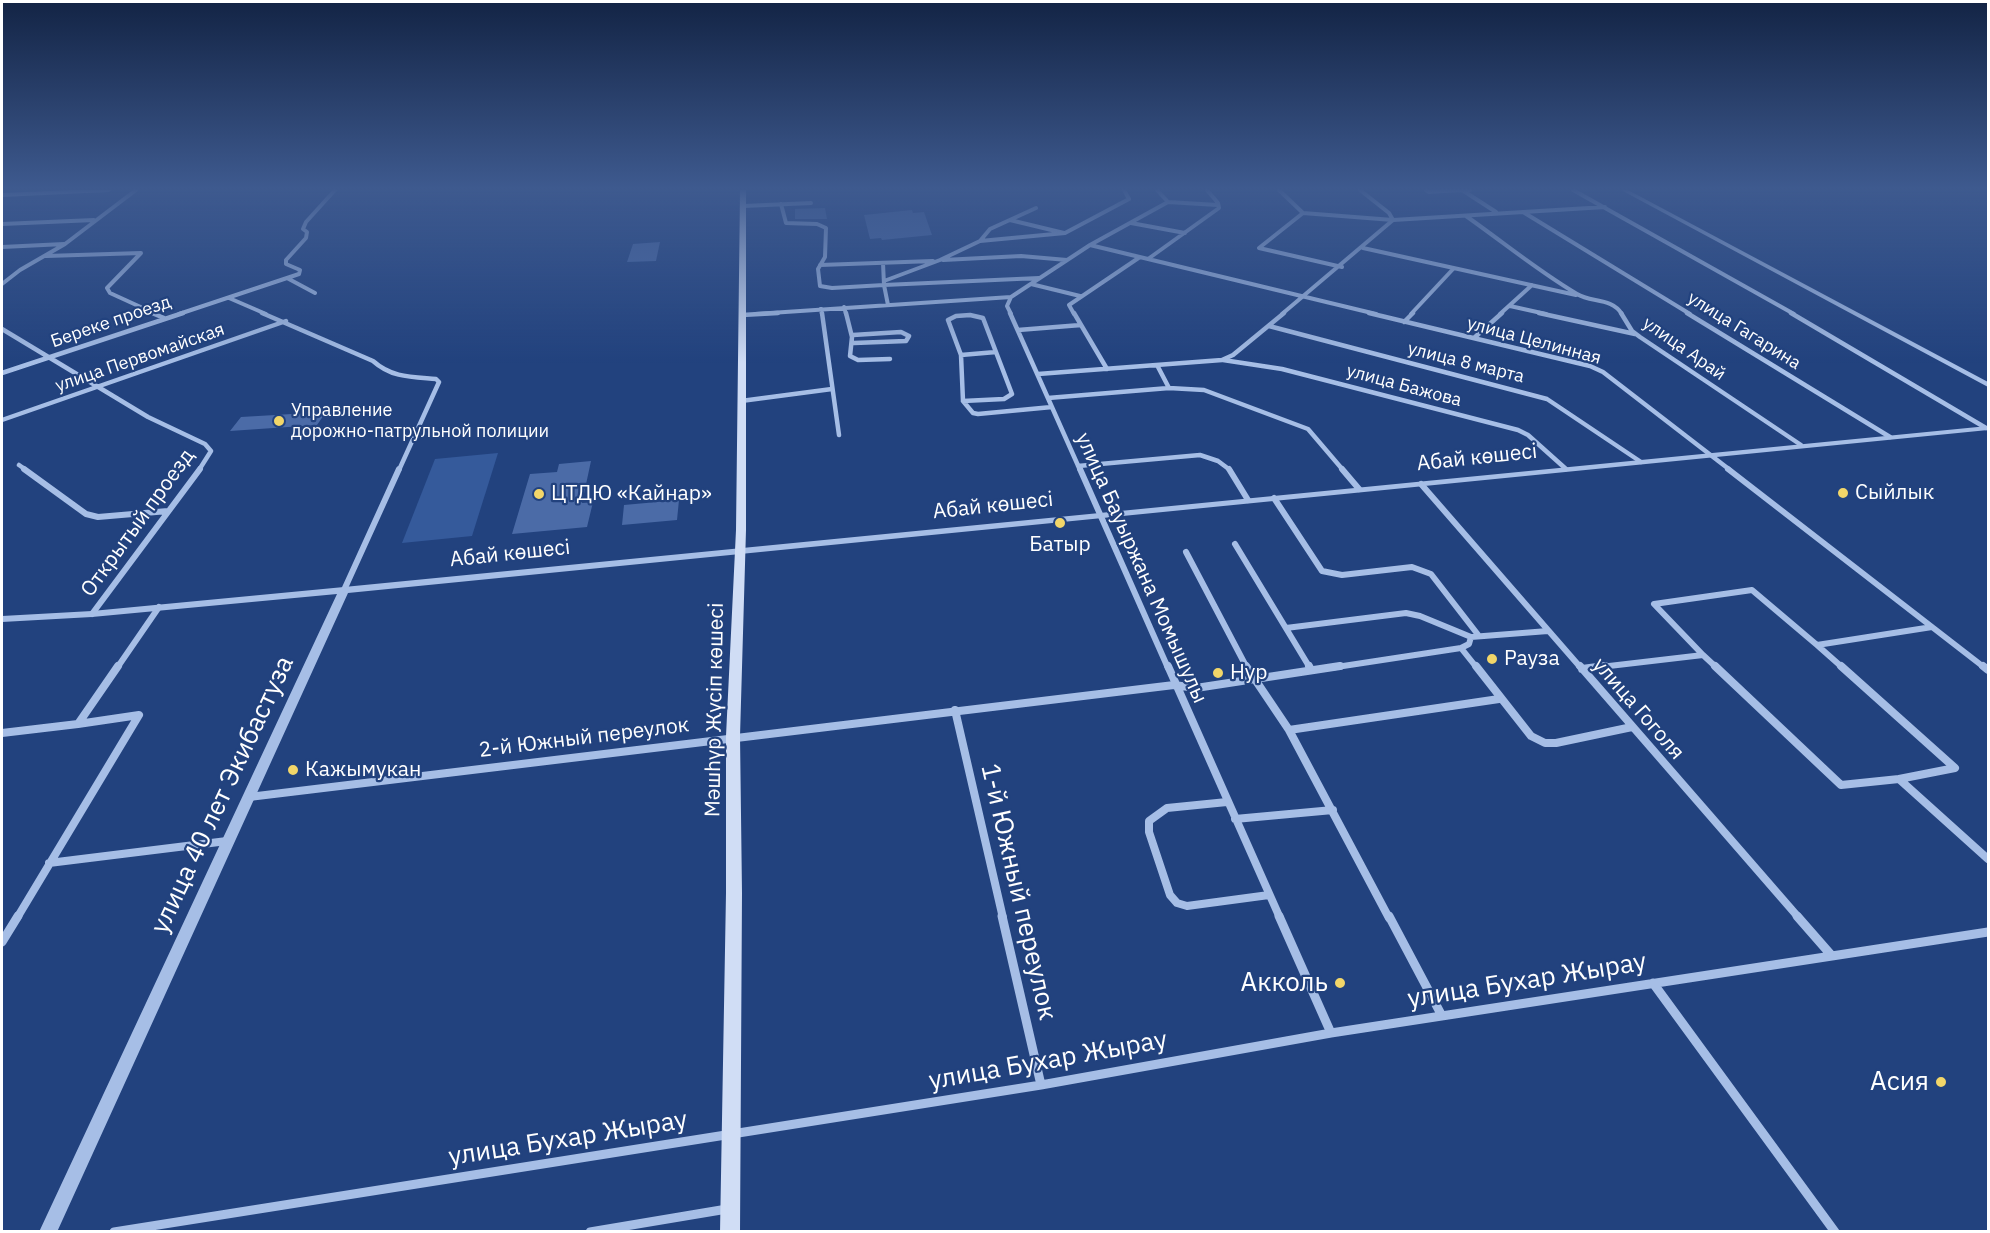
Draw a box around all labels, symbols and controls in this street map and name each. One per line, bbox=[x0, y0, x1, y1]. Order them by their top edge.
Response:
street label: улица Гагарина bbox=[1683, 288, 1805, 374]
street label: Береке проезд bbox=[48, 291, 174, 353]
street label: улица Целинная bbox=[1464, 313, 1604, 369]
street label: улица Арай bbox=[1638, 313, 1730, 385]
street label: улица Первомайская bbox=[52, 319, 228, 397]
street label: улица 8 марта bbox=[1405, 338, 1527, 388]
street label: улица Бажова bbox=[1344, 360, 1464, 412]
place label: Управление дорожно-патрульной полиции bbox=[291, 400, 549, 442]
marker: Управление дорожно-патрульной полиции bbox=[272, 414, 286, 428]
street label: улица Бауыржана Момышулы bbox=[1070, 429, 1212, 707]
street label: Абай көшесі bbox=[1416, 439, 1538, 477]
street label: Открытый проезд bbox=[76, 444, 200, 602]
place label: Сыйлык bbox=[1855, 480, 1934, 506]
place label: ЦТДЮ «Кайнар» bbox=[551, 481, 712, 507]
marker: Сыйлык bbox=[1836, 486, 1850, 500]
marker: ЦТДЮ «Кайнар» bbox=[532, 487, 546, 501]
street label: Абай көшесі bbox=[932, 487, 1054, 525]
marker: Батыр bbox=[1053, 516, 1067, 530]
place label: Батыр bbox=[1029, 532, 1091, 558]
street label: Абай көшесі bbox=[449, 535, 571, 573]
street label: Мәшһүр Жүсіп көшесі bbox=[701, 603, 729, 817]
place label: Рауза bbox=[1504, 646, 1560, 672]
street label: улица 40 лет Экибастуза bbox=[145, 651, 301, 939]
marker: Рауза bbox=[1485, 652, 1499, 666]
street label: улица Гоголя bbox=[1587, 653, 1689, 765]
place label: Нур bbox=[1230, 660, 1268, 686]
marker: Нур bbox=[1211, 666, 1225, 680]
street label: 2-й Южный переулок bbox=[477, 713, 691, 763]
place label: Кажымукан bbox=[305, 757, 421, 783]
street label: 1-й Южный переулок bbox=[973, 761, 1063, 1023]
marker: Кажымукан bbox=[286, 763, 300, 777]
street label: улица Бухар Жырау bbox=[1405, 947, 1649, 1015]
place label: Акколь bbox=[1240, 967, 1328, 999]
marker: Акколь bbox=[1333, 976, 1347, 990]
street label: улица Бухар Жырау bbox=[926, 1025, 1170, 1097]
place label: Асия bbox=[1870, 1066, 1929, 1098]
marker: Асия bbox=[1934, 1075, 1948, 1089]
street label: улица Бухар Жырау bbox=[446, 1105, 690, 1173]

